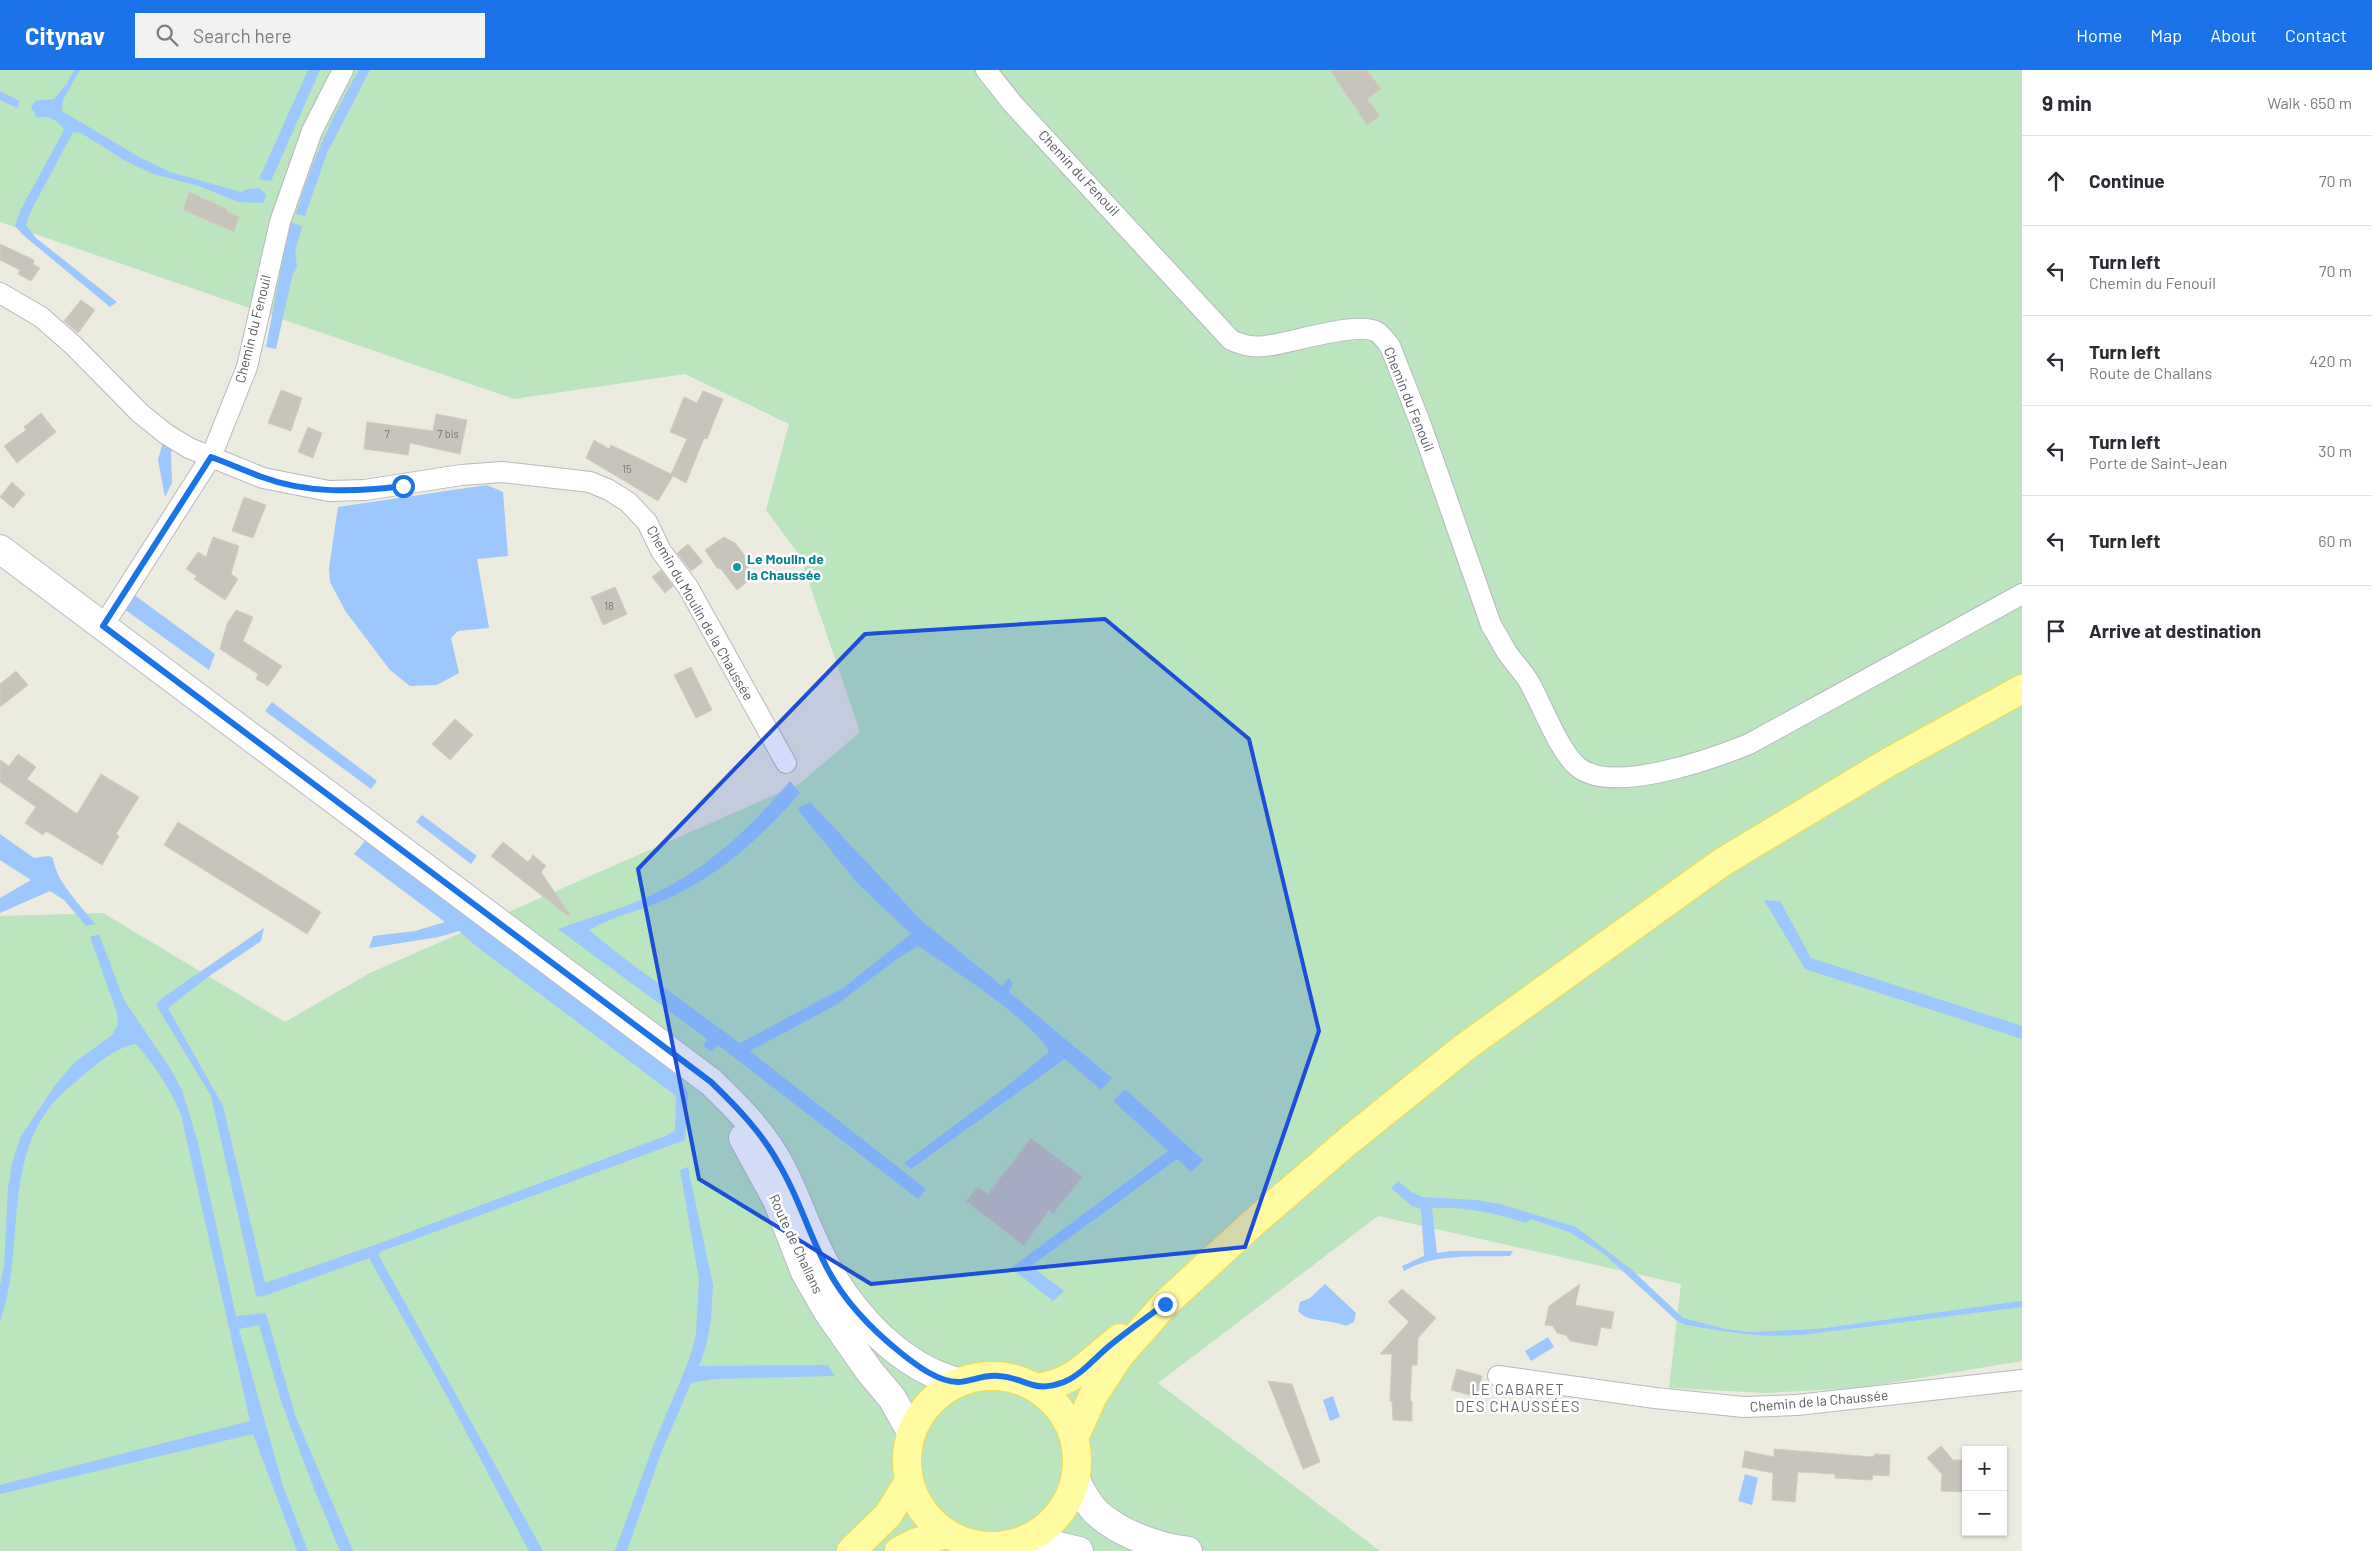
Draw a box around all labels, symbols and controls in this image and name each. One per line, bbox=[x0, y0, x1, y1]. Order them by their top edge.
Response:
search box bbox=[135, 13, 485, 58]
text: Citynav bbox=[25, 21, 105, 50]
icon: search bbox=[153, 21, 181, 49]
text: Search here bbox=[193, 24, 292, 47]
text: Home bbox=[2076, 24, 2122, 46]
text: Map bbox=[2150, 24, 2182, 46]
text: About bbox=[2210, 24, 2257, 46]
text: Contact bbox=[2285, 24, 2347, 46]
text: 9 min bbox=[2042, 90, 2092, 115]
text: Walk · 650 m bbox=[2267, 93, 2352, 112]
street label: Chemin du Fenouil bbox=[1035, 126, 1123, 219]
icon: ahead bbox=[2042, 167, 2070, 195]
text: Continue bbox=[2089, 169, 2165, 192]
text: 70 m bbox=[2319, 171, 2352, 190]
text: Turn left bbox=[2089, 250, 2160, 273]
icon: left bbox=[2042, 257, 2070, 285]
text: 70 m bbox=[2319, 261, 2352, 280]
street label: Chemin du Fenouil bbox=[231, 273, 274, 385]
text: Chemin du Fenouil bbox=[2089, 273, 2216, 292]
text: Turn left bbox=[2089, 340, 2160, 363]
street label: Chemin du Fenouil bbox=[1381, 344, 1438, 453]
icon: left bbox=[2042, 347, 2070, 375]
text: 420 m bbox=[2309, 351, 2352, 370]
text: Route de Challans bbox=[2089, 363, 2212, 382]
house number: 7 bbox=[384, 427, 390, 440]
house number: 7 bis bbox=[437, 427, 459, 440]
text: Turn left bbox=[2089, 430, 2160, 453]
icon: left bbox=[2042, 437, 2070, 465]
text: 30 m bbox=[2318, 441, 2352, 460]
text: Porte de Saint-Jean bbox=[2089, 453, 2227, 472]
house number: 15 bbox=[622, 462, 632, 475]
route start bbox=[392, 475, 415, 498]
street label: Chemin du Moulin de la Chaussée bbox=[643, 522, 758, 703]
icon: left bbox=[2042, 527, 2070, 555]
text: Turn left bbox=[2089, 529, 2160, 552]
text: 60 m bbox=[2318, 531, 2352, 550]
place label: Le Moulin de la Chaussée bbox=[747, 550, 824, 583]
marker: Le Moulin de la Chaussée bbox=[731, 561, 743, 573]
house number: 18 bbox=[604, 599, 614, 612]
icon: arrive bbox=[2042, 617, 2070, 645]
text: Arrive at destination bbox=[2089, 619, 2261, 642]
street label: Route de Challans bbox=[766, 1191, 827, 1296]
route end bbox=[1154, 1293, 1177, 1316]
district label: LE CABARET DES CHAUSSÉES bbox=[1455, 1380, 1581, 1415]
street label: Chemin de la Chaussée bbox=[1749, 1386, 1889, 1415]
map controls bbox=[1962, 1446, 2007, 1536]
button: + bbox=[1962, 1446, 2007, 1491]
button: − bbox=[1962, 1491, 2007, 1536]

